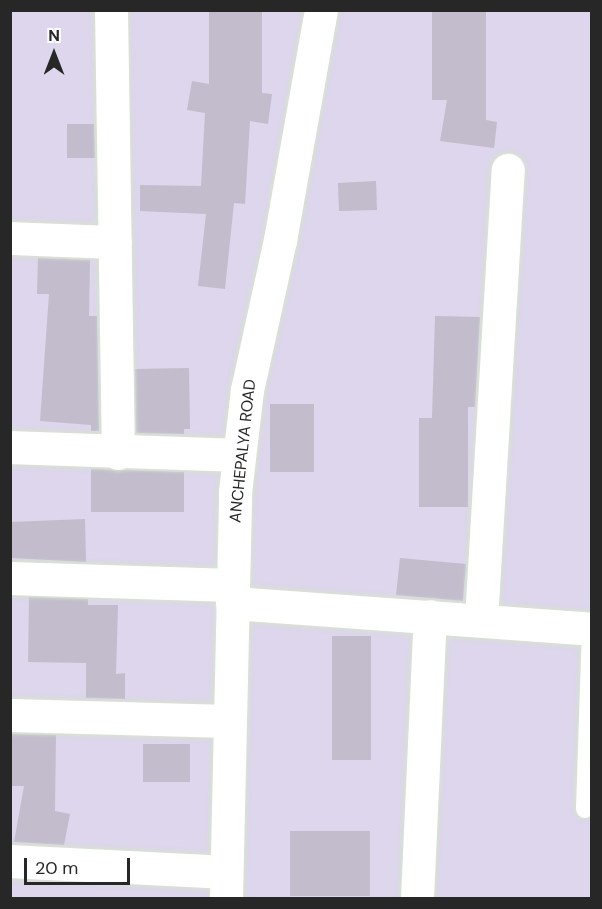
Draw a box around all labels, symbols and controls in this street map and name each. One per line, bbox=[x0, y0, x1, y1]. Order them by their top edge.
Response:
north arrow bbox=[24, 24, 84, 84]
text: N bbox=[48, 25, 60, 46]
street label: ANCHEPALYA ROAD bbox=[226, 378, 260, 524]
scale bar bbox=[27, 846, 134, 884]
text: 20 m bbox=[35, 856, 78, 880]

